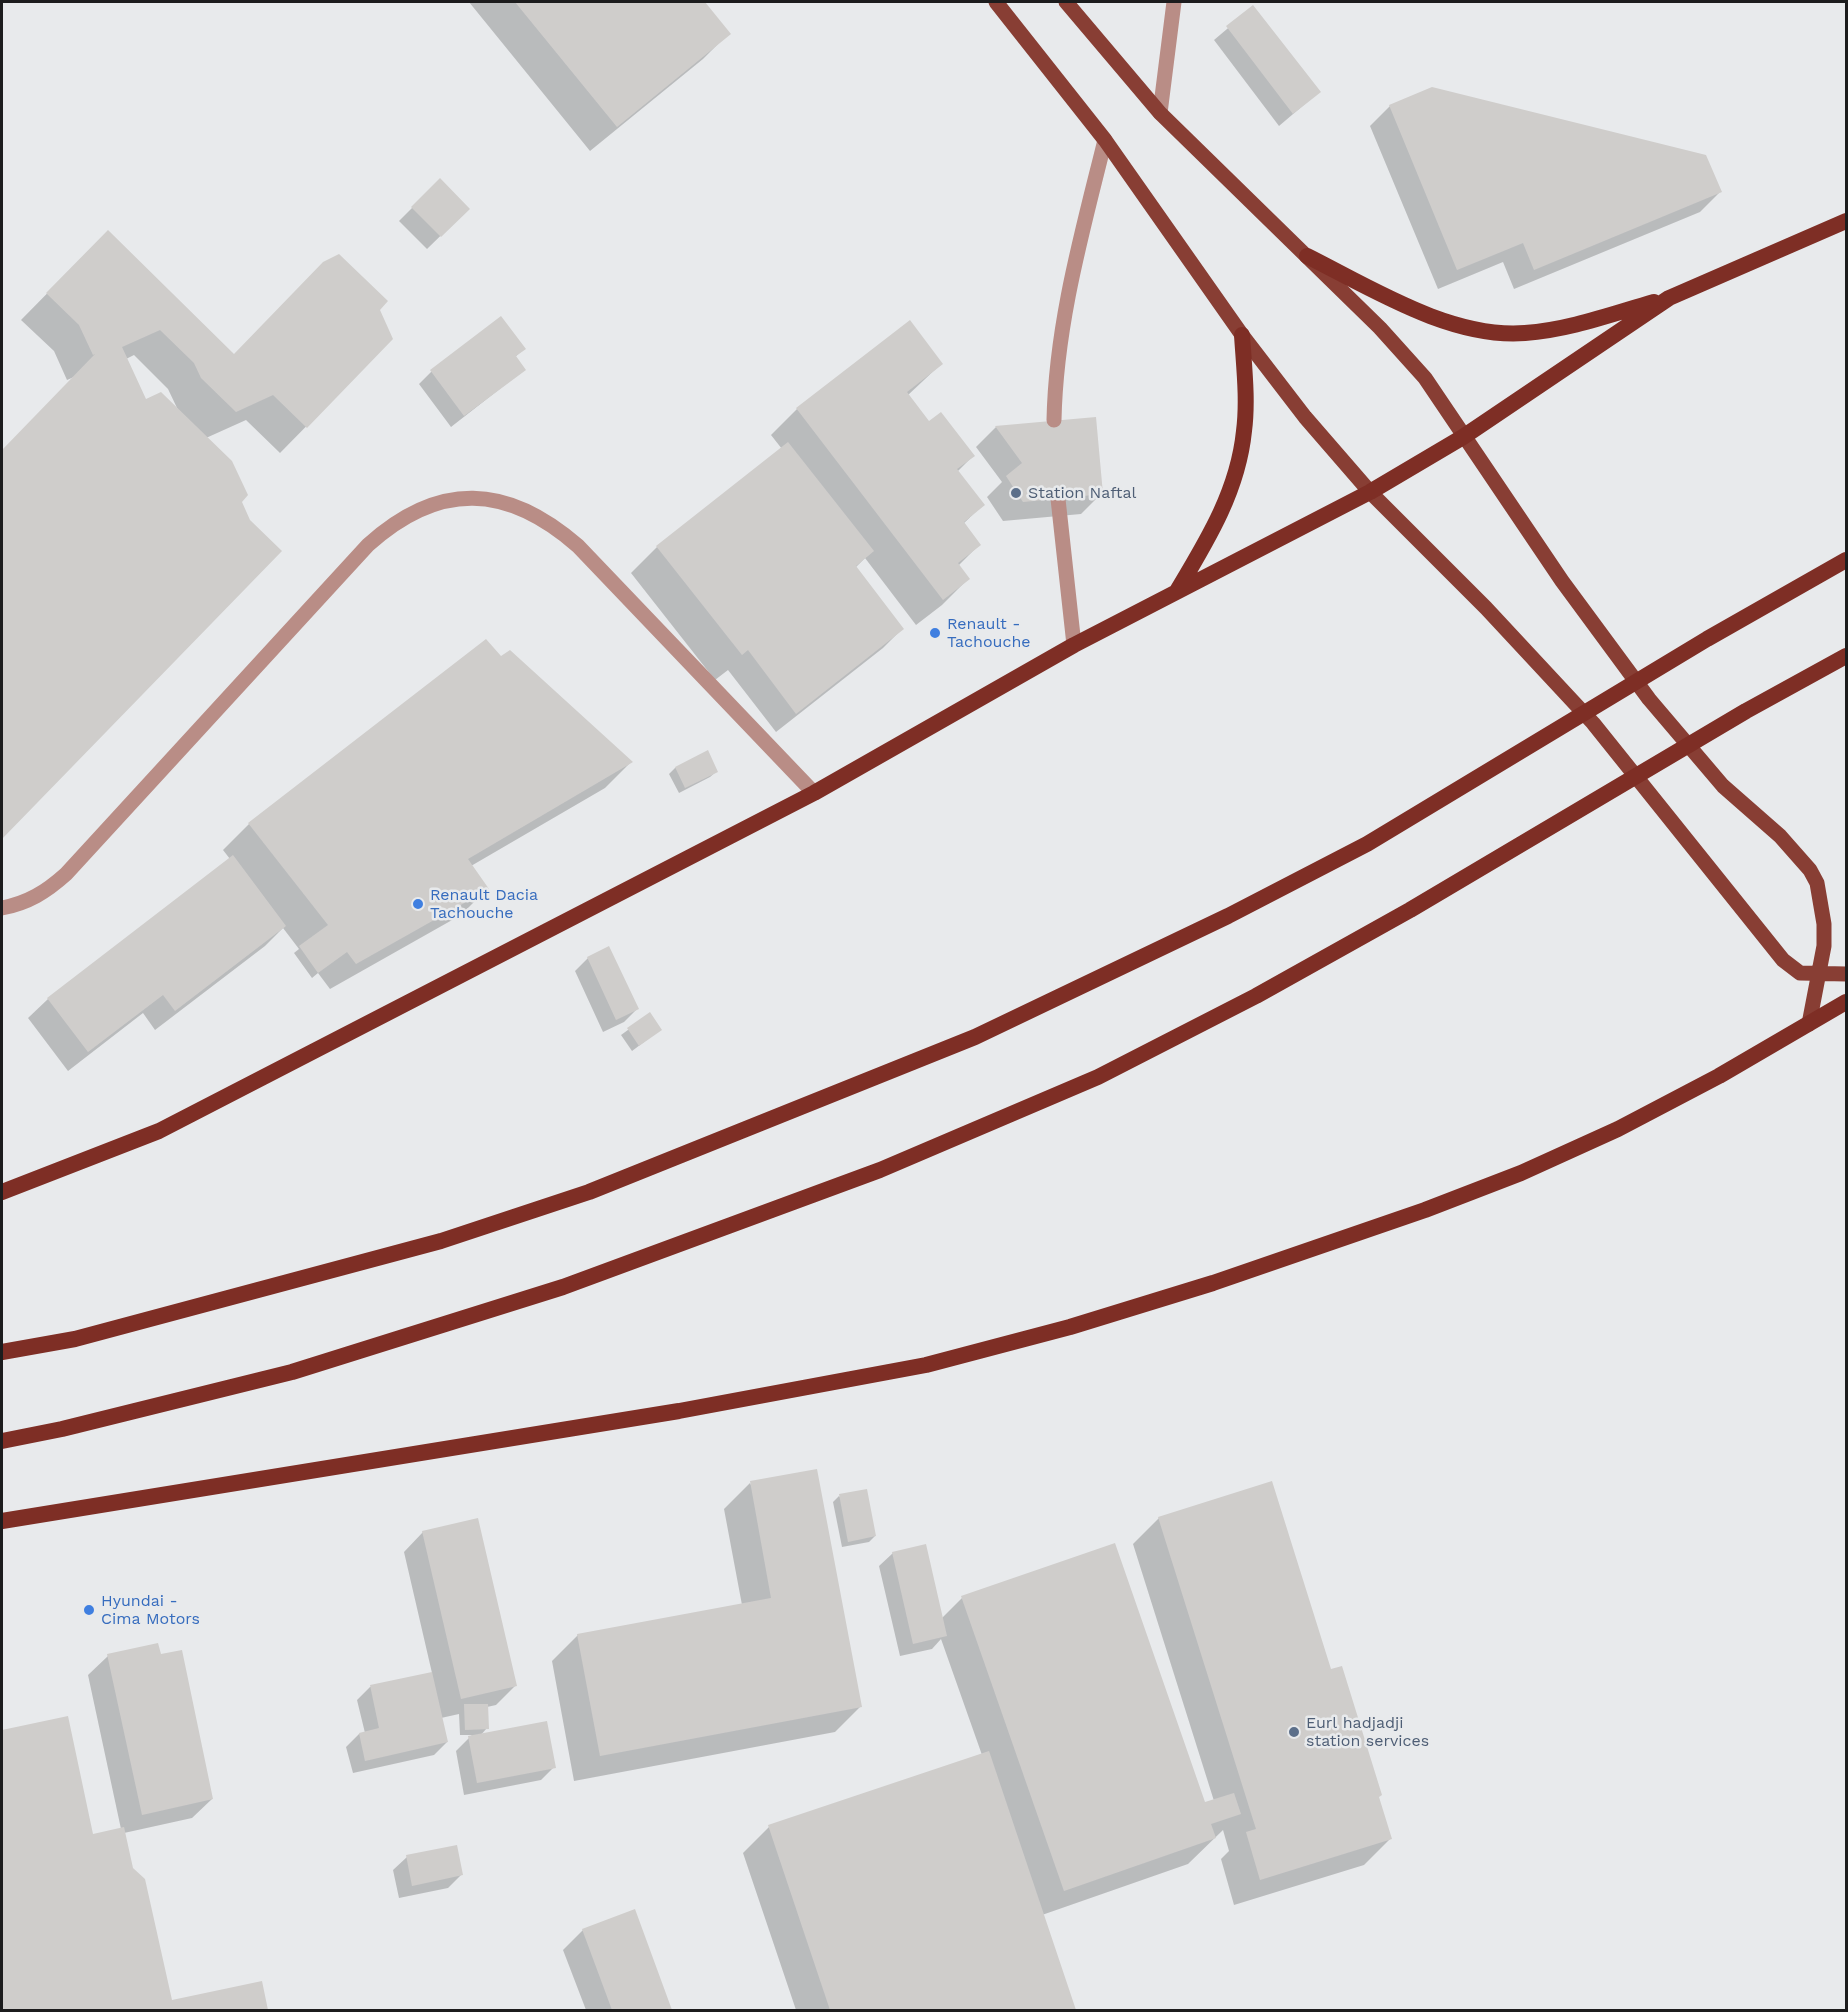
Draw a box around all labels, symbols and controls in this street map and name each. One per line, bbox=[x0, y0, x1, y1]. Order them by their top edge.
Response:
place label: Station Naftal bbox=[1028, 483, 1136, 503]
marker: Station Naftal bbox=[1009, 486, 1023, 500]
place label: Renault - Tachouche bbox=[947, 614, 1031, 652]
marker: Renault - Tachouche bbox=[928, 626, 942, 640]
place label: Renault Dacia Tachouche bbox=[430, 885, 538, 923]
marker: Renault Dacia Tachouche bbox=[411, 897, 425, 911]
place label: Hyundai - Cima Motors bbox=[101, 1591, 200, 1629]
marker: Hyundai - Cima Motors bbox=[82, 1603, 96, 1617]
place label: Eurl hadjadji station services bbox=[1306, 1713, 1429, 1751]
marker: Eurl hadjadji station services bbox=[1287, 1725, 1301, 1739]

